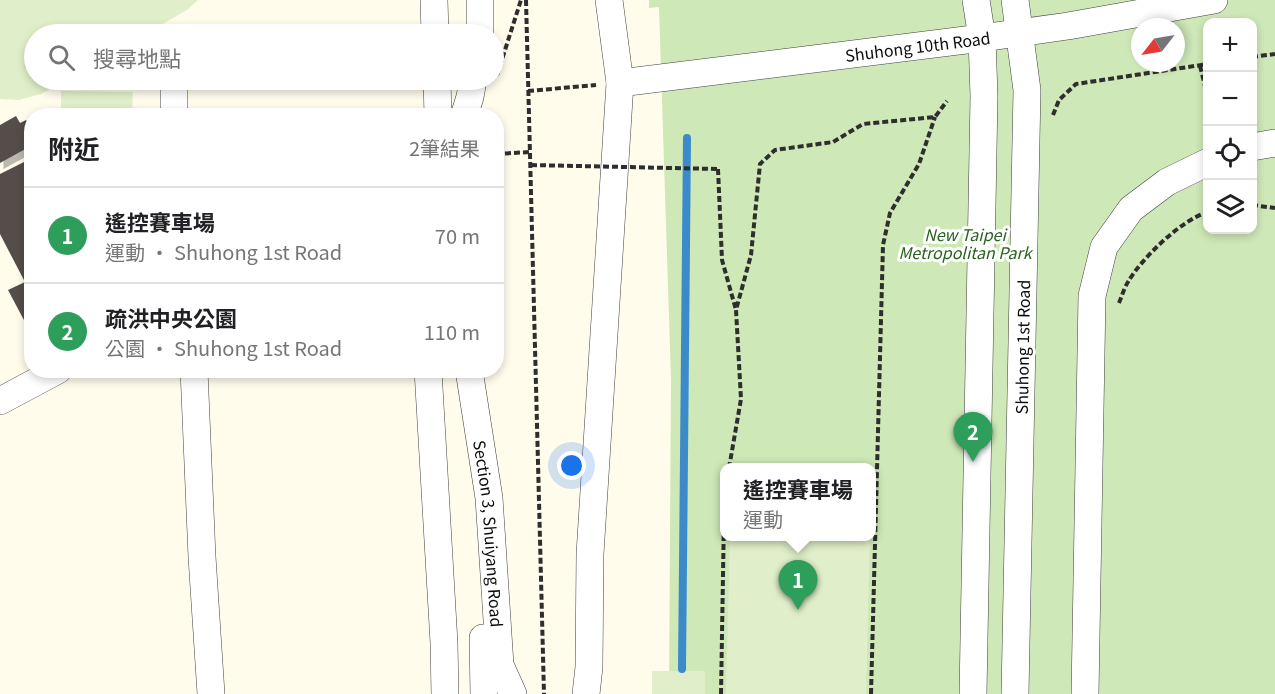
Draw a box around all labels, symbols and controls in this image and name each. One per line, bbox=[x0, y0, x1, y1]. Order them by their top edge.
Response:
north arrow bbox=[1131, 18, 1185, 72]
map controls bbox=[1203, 18, 1257, 234]
button: + bbox=[1203, 18, 1257, 72]
search box bbox=[24, 24, 504, 90]
street label: Shuhong 10th Road bbox=[844, 25, 992, 67]
icon: search bbox=[45, 41, 78, 74]
text: 搜尋地點 bbox=[93, 41, 181, 73]
button: − bbox=[1203, 72, 1257, 126]
button: locate bbox=[1203, 126, 1257, 180]
text: 附近 bbox=[48, 129, 100, 166]
text: 2筆結果 bbox=[409, 133, 480, 162]
button: layers bbox=[1203, 180, 1257, 234]
text: 遙控賽車場 bbox=[105, 205, 215, 237]
text: 1 bbox=[62, 221, 73, 250]
text: 70 m bbox=[435, 221, 480, 250]
park label: New Taipei Metropolitan Park bbox=[898, 222, 1034, 264]
text: 運動 · Shuhong 1st Road bbox=[105, 237, 342, 266]
street label: Shuhong 1st Road bbox=[1009, 280, 1035, 414]
text: 疏洪中央公園 bbox=[105, 301, 237, 333]
text: 2 bbox=[62, 317, 73, 346]
text: 110 m bbox=[424, 317, 480, 346]
text: 公園 · Shuhong 1st Road bbox=[105, 333, 342, 362]
pin: 2 bbox=[954, 412, 992, 462]
street label: Section 3, Shuiyang Road bbox=[468, 438, 509, 628]
your location bbox=[557, 451, 586, 480]
popup bbox=[720, 463, 876, 541]
text: 遙控賽車場 bbox=[743, 472, 853, 504]
text: 運動 bbox=[743, 504, 783, 533]
pin: 1 bbox=[778, 560, 818, 610]

